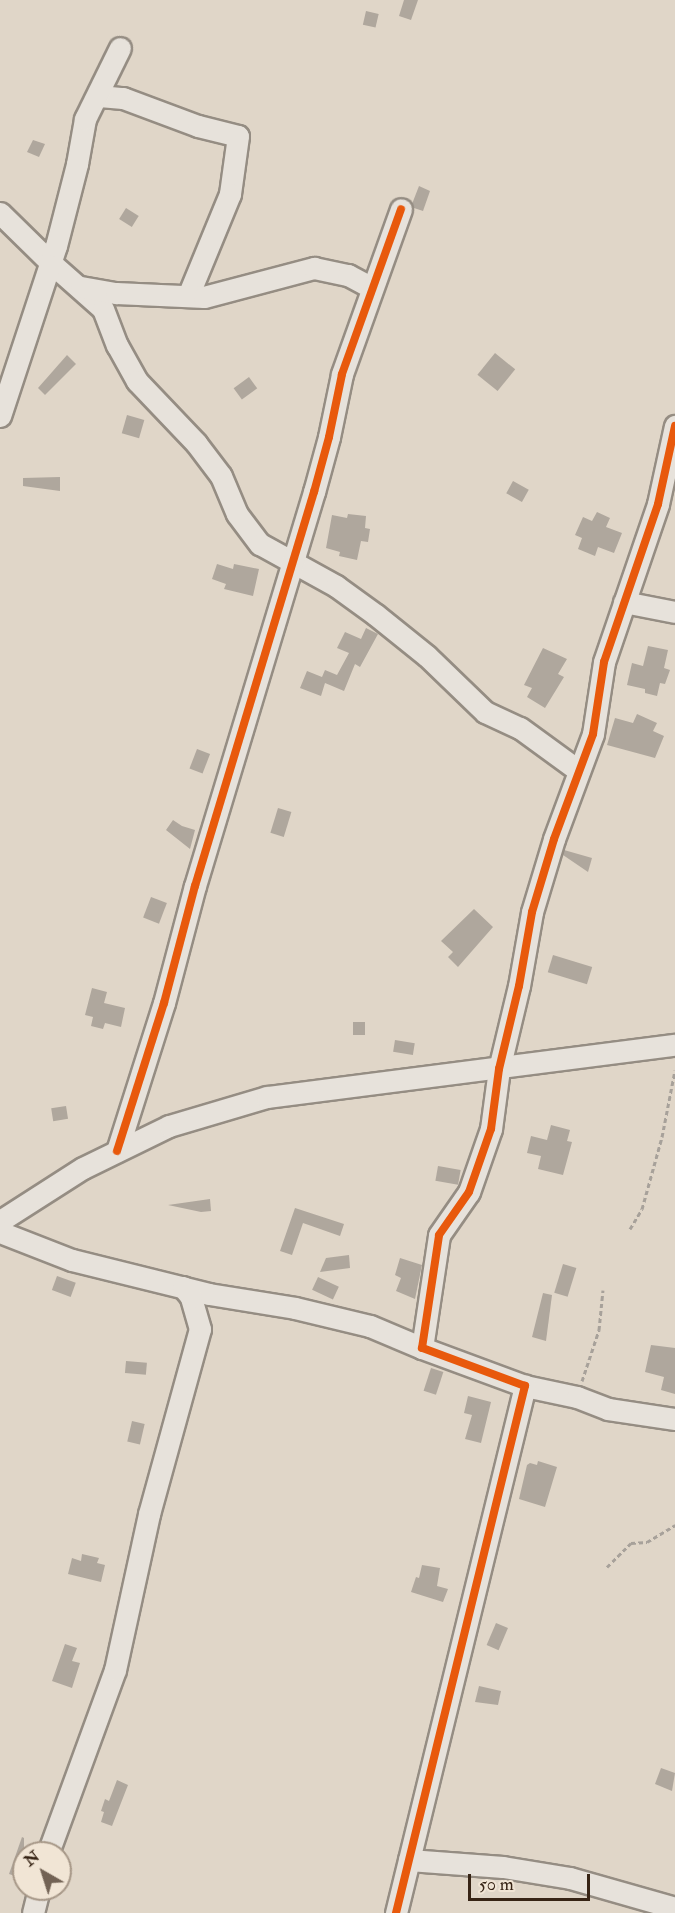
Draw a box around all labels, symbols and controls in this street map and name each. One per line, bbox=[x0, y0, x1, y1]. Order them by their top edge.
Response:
north arrow bbox=[12, 1841, 72, 1901]
text: N bbox=[20, 1846, 44, 1871]
scale bar bbox=[471, 1862, 592, 1900]
text: 50 m bbox=[479, 1873, 514, 1896]

